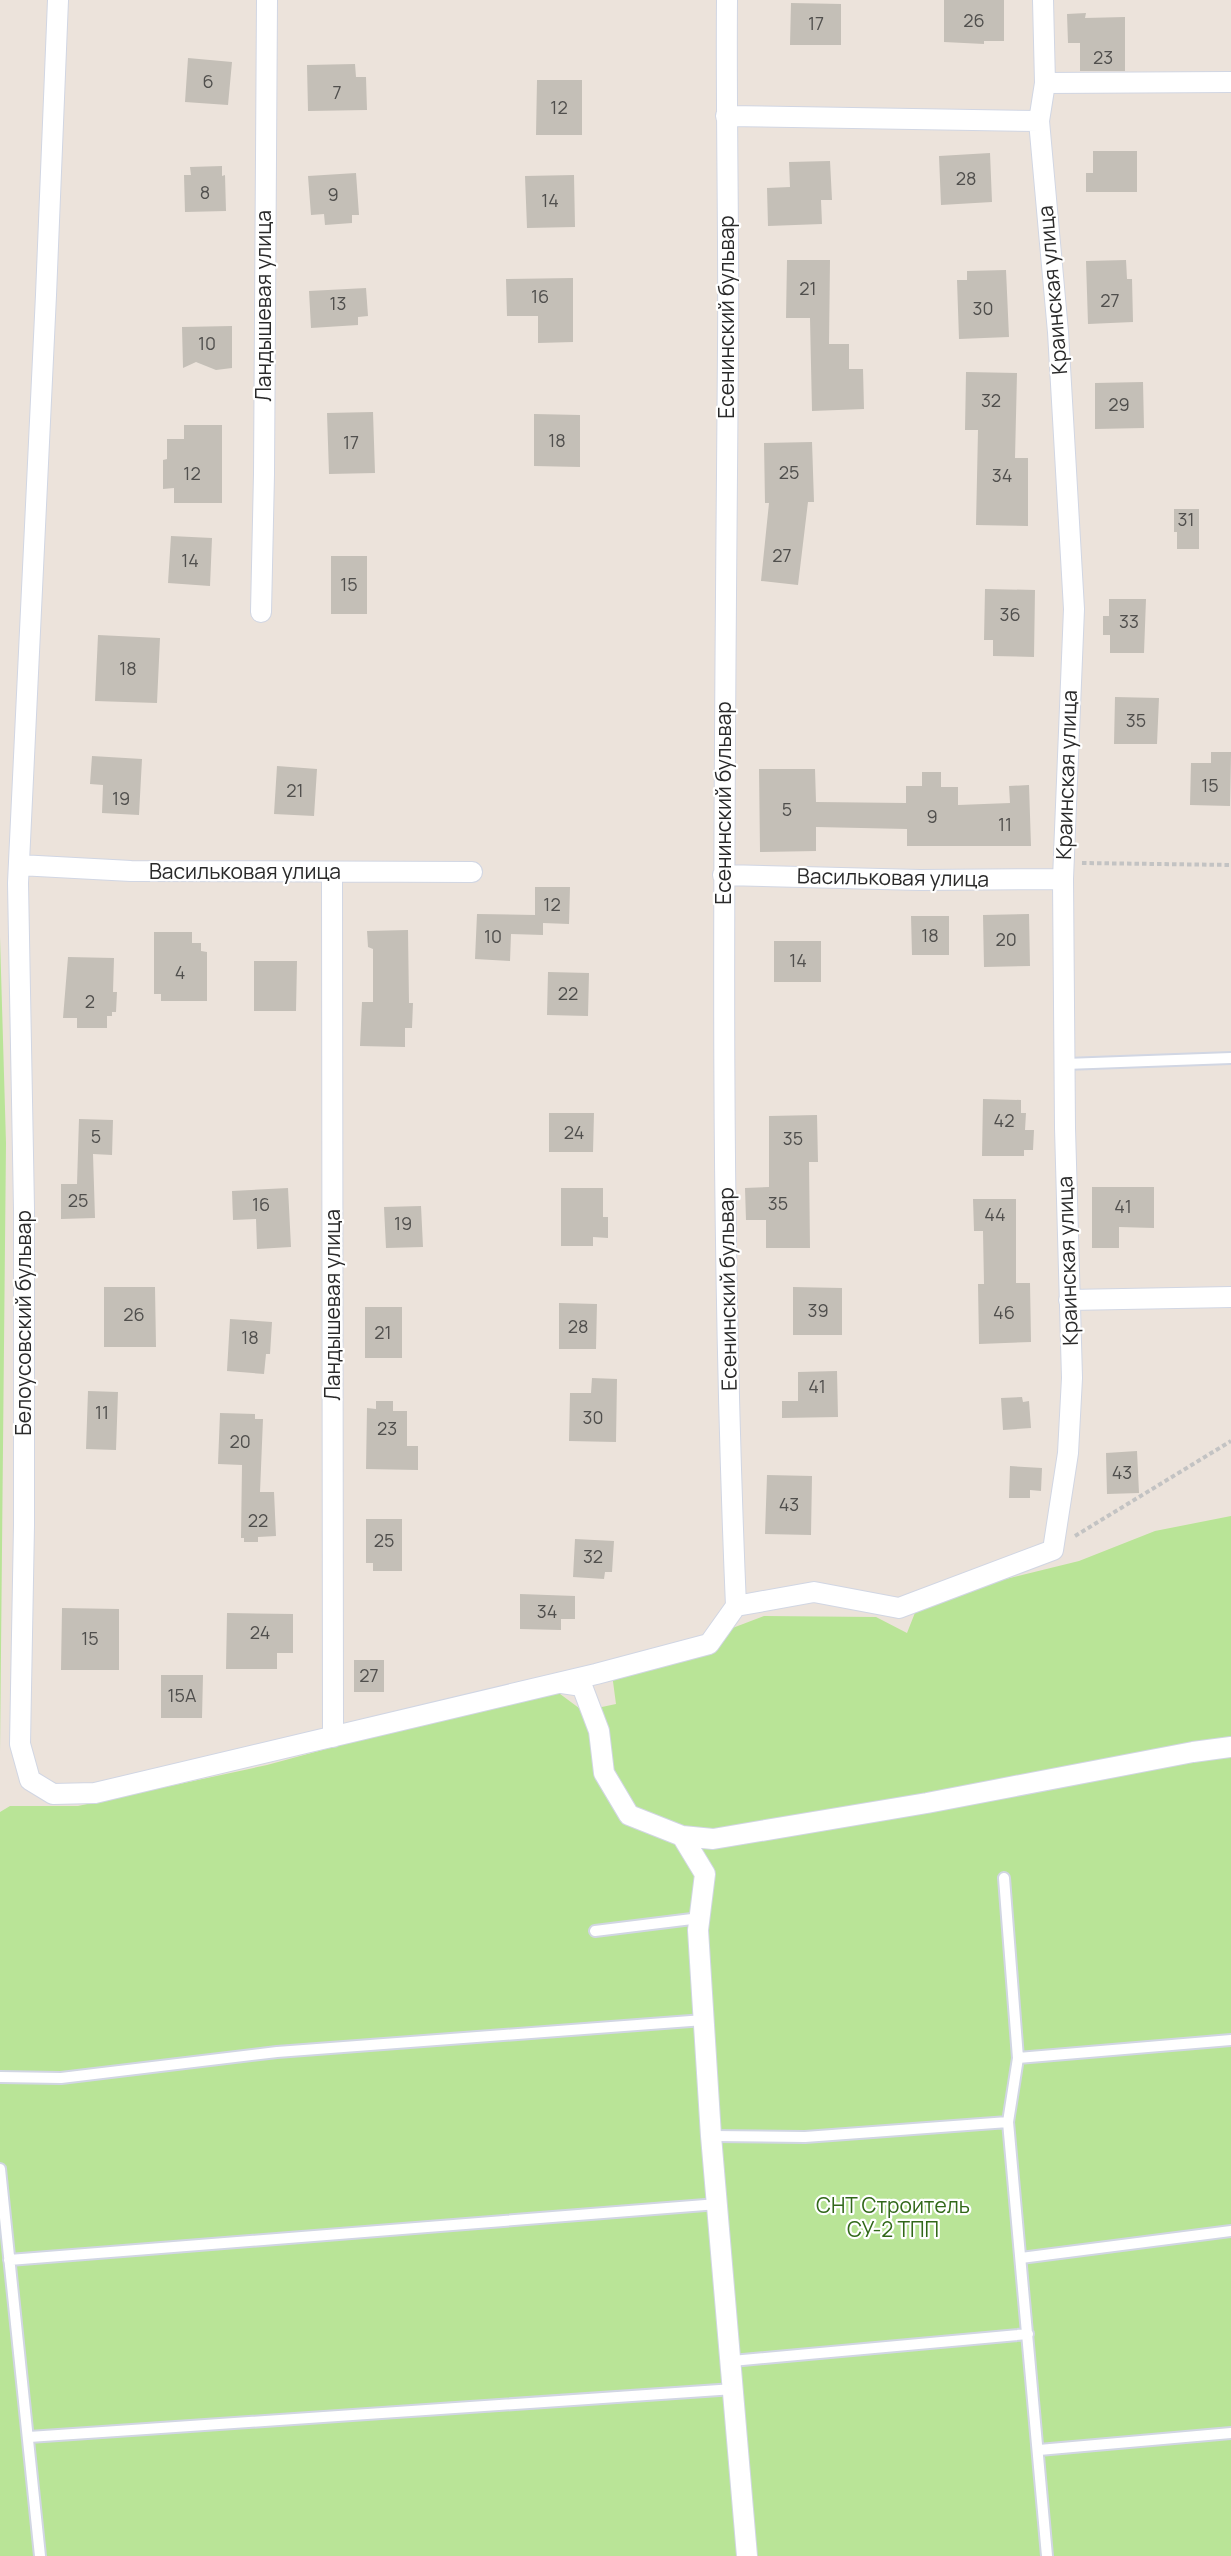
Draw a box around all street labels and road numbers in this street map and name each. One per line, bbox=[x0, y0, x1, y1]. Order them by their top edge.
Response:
street label: Краинская улица bbox=[1031, 204, 1073, 376]
street label: Ландышевая улица bbox=[249, 210, 277, 402]
street label: Есенинский бульвар bbox=[712, 215, 740, 419]
street label: Краинская улица bbox=[1049, 690, 1083, 860]
street label: Есенинский бульвар bbox=[709, 701, 737, 905]
street label: Васильковая улица bbox=[149, 857, 341, 885]
street label: Васильковая улица bbox=[797, 861, 989, 893]
street label: Краинская улица bbox=[1050, 1176, 1084, 1346]
street label: Есенинский бульвар bbox=[711, 1187, 743, 1391]
street label: Ландышевая улица bbox=[318, 1209, 346, 1401]
street label: Белоусовский бульвар bbox=[9, 1210, 37, 1436]

